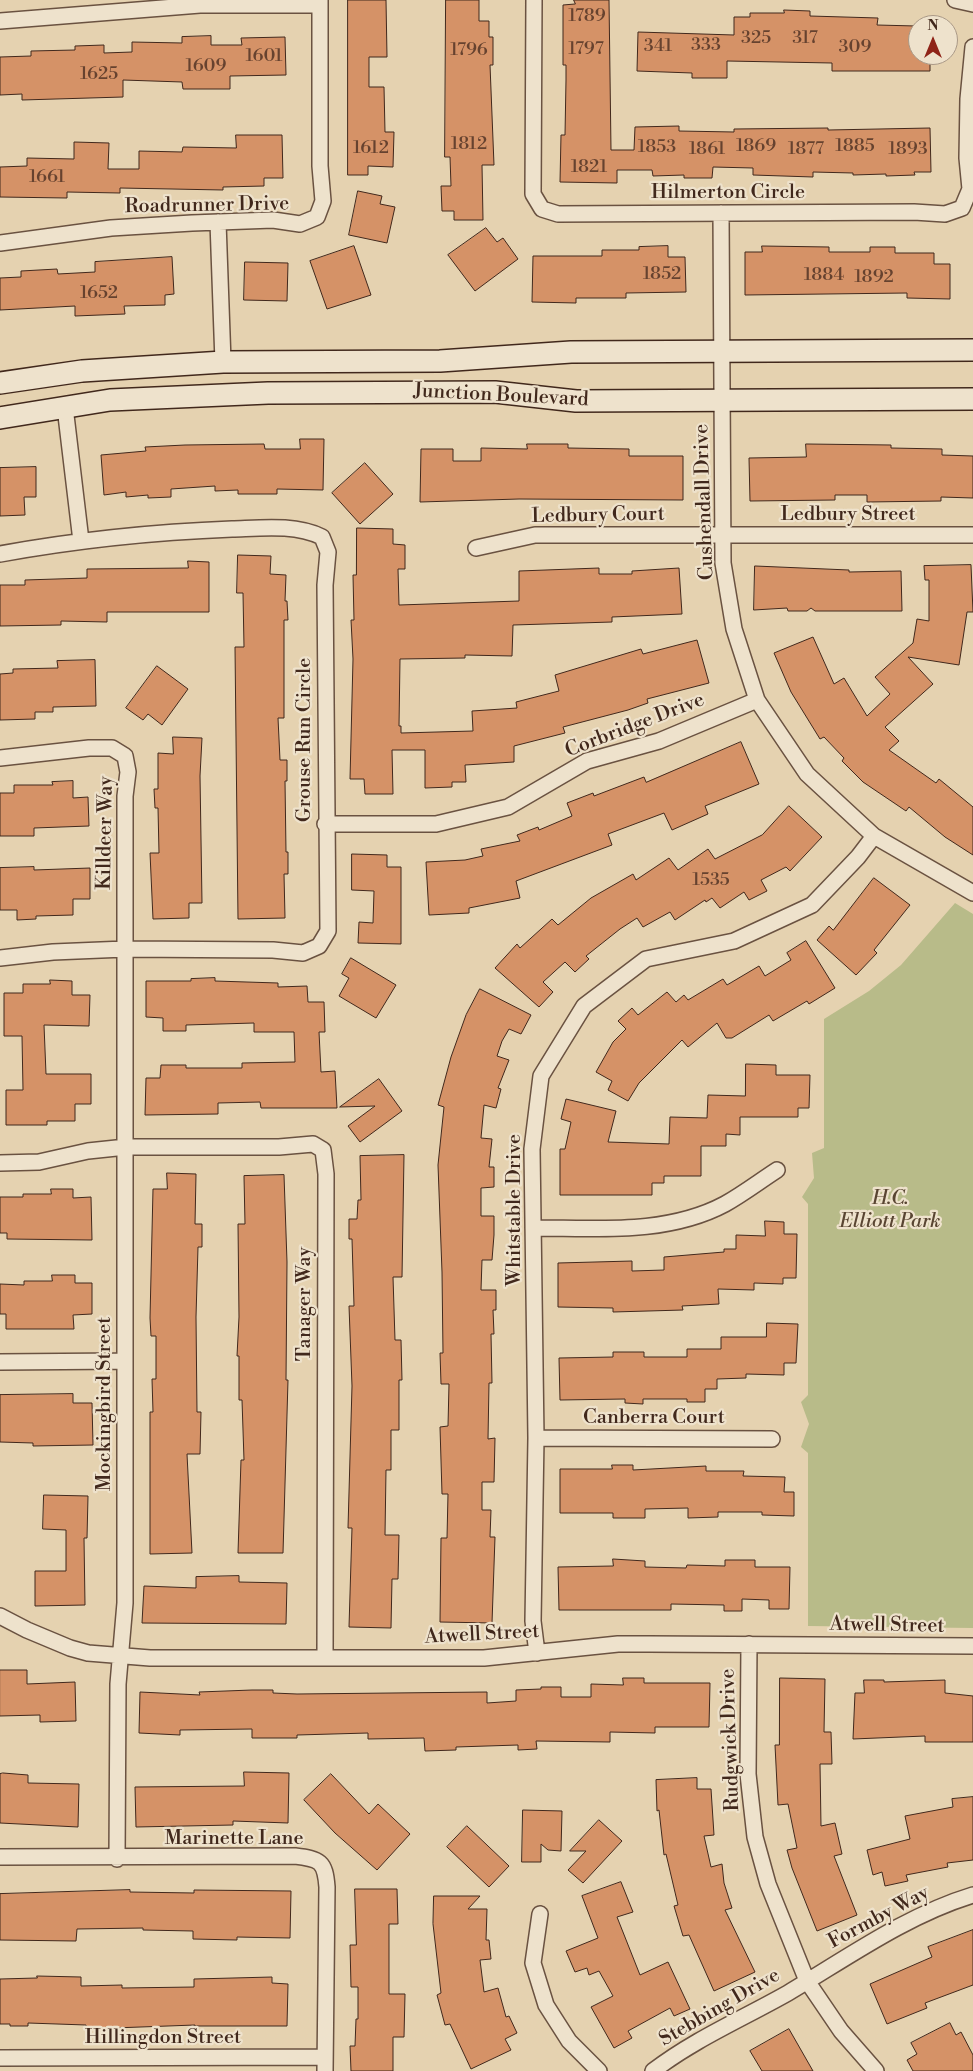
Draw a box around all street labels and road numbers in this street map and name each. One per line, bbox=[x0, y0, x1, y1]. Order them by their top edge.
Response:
street label: Hilmerton Circle bbox=[651, 181, 805, 205]
street label: Roadrunner Drive bbox=[125, 193, 289, 219]
street label: Junction Boulevard bbox=[413, 379, 589, 413]
street label: Cushendall Drive bbox=[690, 424, 720, 580]
street label: Ledbury Court bbox=[531, 503, 665, 529]
street label: Ledbury Street bbox=[780, 503, 916, 527]
street label: Grouse Run Circle bbox=[293, 658, 317, 822]
street label: Corbridge Drive bbox=[562, 688, 708, 764]
street label: Killdeer Way bbox=[93, 776, 119, 890]
street label: Whitstable Drive bbox=[503, 1134, 527, 1286]
street label: Tanager Way bbox=[293, 1247, 317, 1361]
street label: Mockingbird Street bbox=[93, 1317, 117, 1491]
street label: Canberra Court bbox=[583, 1406, 725, 1430]
street label: Atwell Street bbox=[829, 1613, 945, 1639]
street label: Atwell Street bbox=[424, 1620, 540, 1650]
street label: Rudgwick Drive bbox=[717, 1668, 745, 1812]
street label: Marinette Lane bbox=[164, 1827, 304, 1851]
street label: Formby Way bbox=[824, 1881, 934, 1955]
street label: Stebbing Drive bbox=[655, 1964, 785, 2052]
street label: Hillingdon Street bbox=[85, 2026, 241, 2050]

